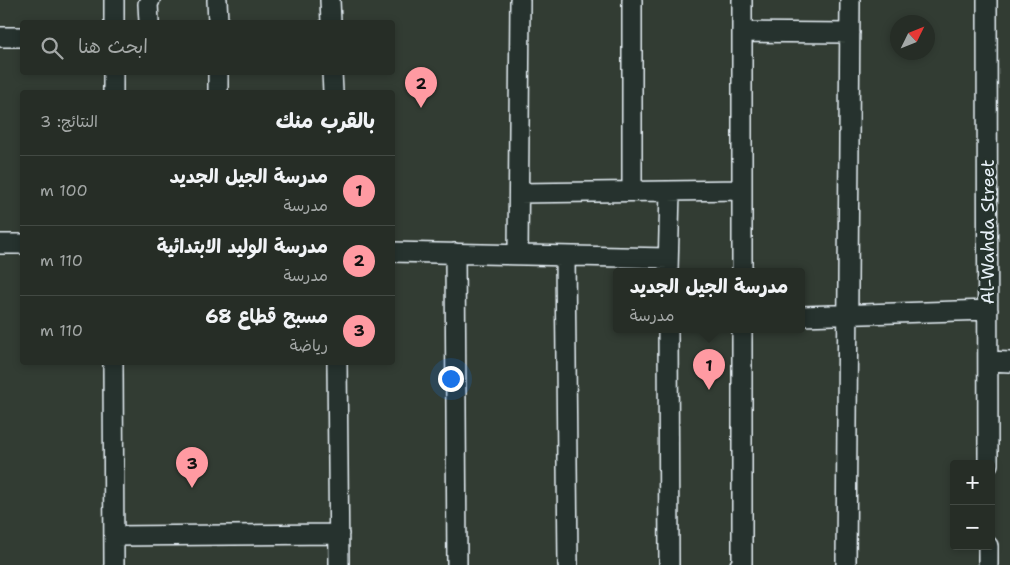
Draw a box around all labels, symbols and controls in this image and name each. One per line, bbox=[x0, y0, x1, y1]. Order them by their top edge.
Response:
north arrow bbox=[890, 15, 935, 60]
search box bbox=[20, 20, 395, 75]
icon: search bbox=[38, 34, 66, 62]
text: ابحث هنا bbox=[78, 34, 148, 59]
pin: 2 bbox=[405, 67, 437, 108]
text: بالقرب منك bbox=[276, 107, 375, 135]
text: النتائج: 3 bbox=[40, 111, 98, 132]
street label: Al-Wahda Street bbox=[976, 159, 1000, 305]
text: مدرسة الجيل الجديد bbox=[169, 164, 328, 189]
text: 100 m bbox=[40, 180, 88, 201]
text: 1 bbox=[355, 180, 363, 201]
text: مدرسة bbox=[283, 195, 328, 216]
text: مدرسة الوليد الابتدائية bbox=[157, 234, 328, 259]
text: 110 m bbox=[40, 250, 83, 271]
text: 2 bbox=[353, 250, 365, 271]
text: مدرسة bbox=[283, 265, 328, 286]
popup bbox=[613, 268, 805, 333]
text: مدرسة الجيل الجديد bbox=[630, 274, 788, 299]
text: مسبح قطاع 68 bbox=[205, 304, 328, 329]
text: مدرسة bbox=[630, 305, 674, 326]
text: 110 m bbox=[40, 320, 83, 341]
text: 3 bbox=[353, 320, 365, 341]
text: رياضة bbox=[290, 335, 328, 356]
pin: 1 bbox=[693, 349, 725, 390]
your location bbox=[438, 366, 464, 392]
pin: 3 bbox=[176, 447, 208, 488]
map controls bbox=[950, 460, 995, 550]
button: + bbox=[950, 460, 995, 505]
button: − bbox=[950, 505, 995, 550]

